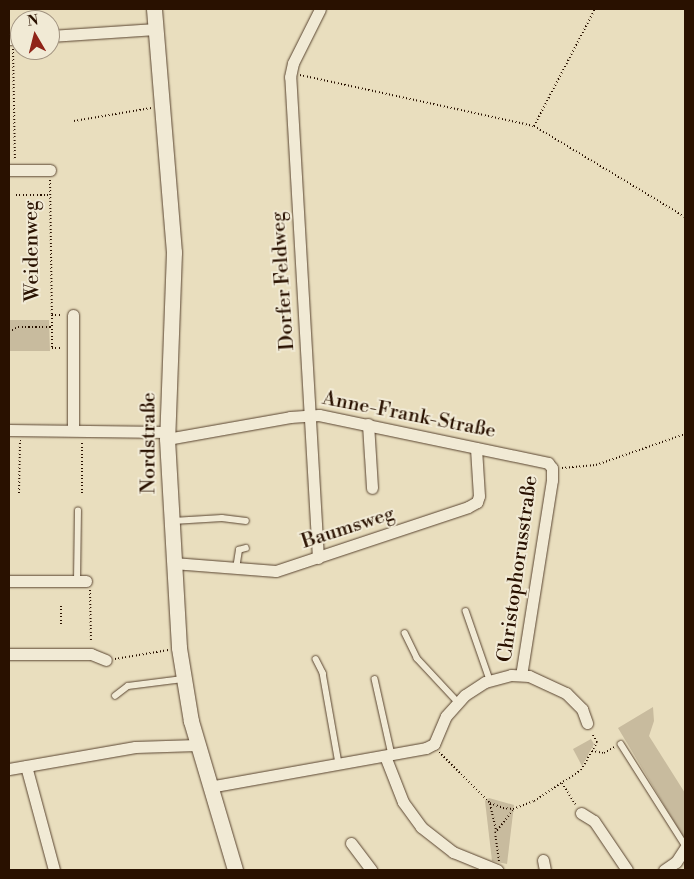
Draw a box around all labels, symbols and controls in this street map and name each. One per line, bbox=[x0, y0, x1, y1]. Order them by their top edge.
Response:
north arrow bbox=[10, 10, 60, 60]
text: N bbox=[26, 11, 40, 31]
street label: Weidenweg bbox=[19, 200, 45, 302]
street label: Dorfer Feldweg bbox=[266, 211, 300, 351]
street label: Anne-Frank-Straße bbox=[320, 386, 498, 444]
street label: Nordstraße bbox=[137, 392, 161, 494]
street label: Christophorusstraße bbox=[493, 474, 543, 664]
street label: Baumsweg bbox=[298, 502, 398, 554]

